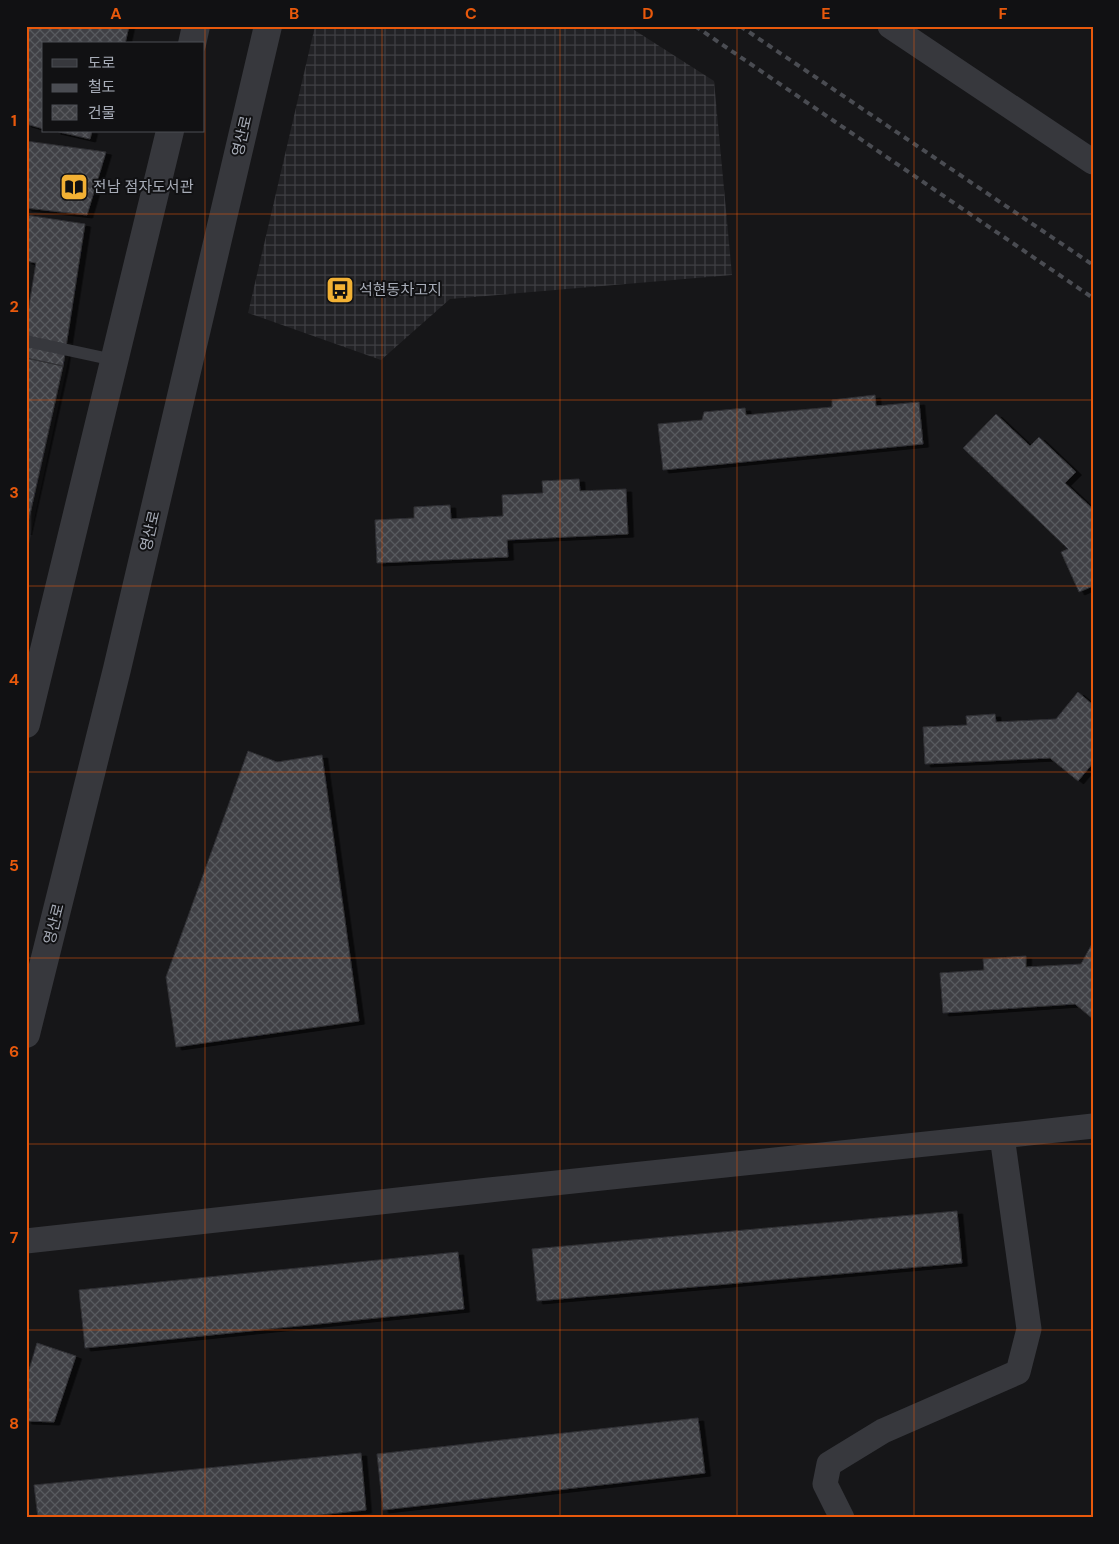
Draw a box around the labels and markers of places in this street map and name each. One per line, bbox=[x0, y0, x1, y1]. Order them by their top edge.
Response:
library icon: 전남 점자도서관 bbox=[59, 172, 89, 202]
place label: 전남 점자도서관 bbox=[93, 177, 194, 197]
bus stop icon: 석현동차고지 bbox=[325, 275, 355, 305]
place label: 석현동차고지 bbox=[359, 280, 442, 300]

